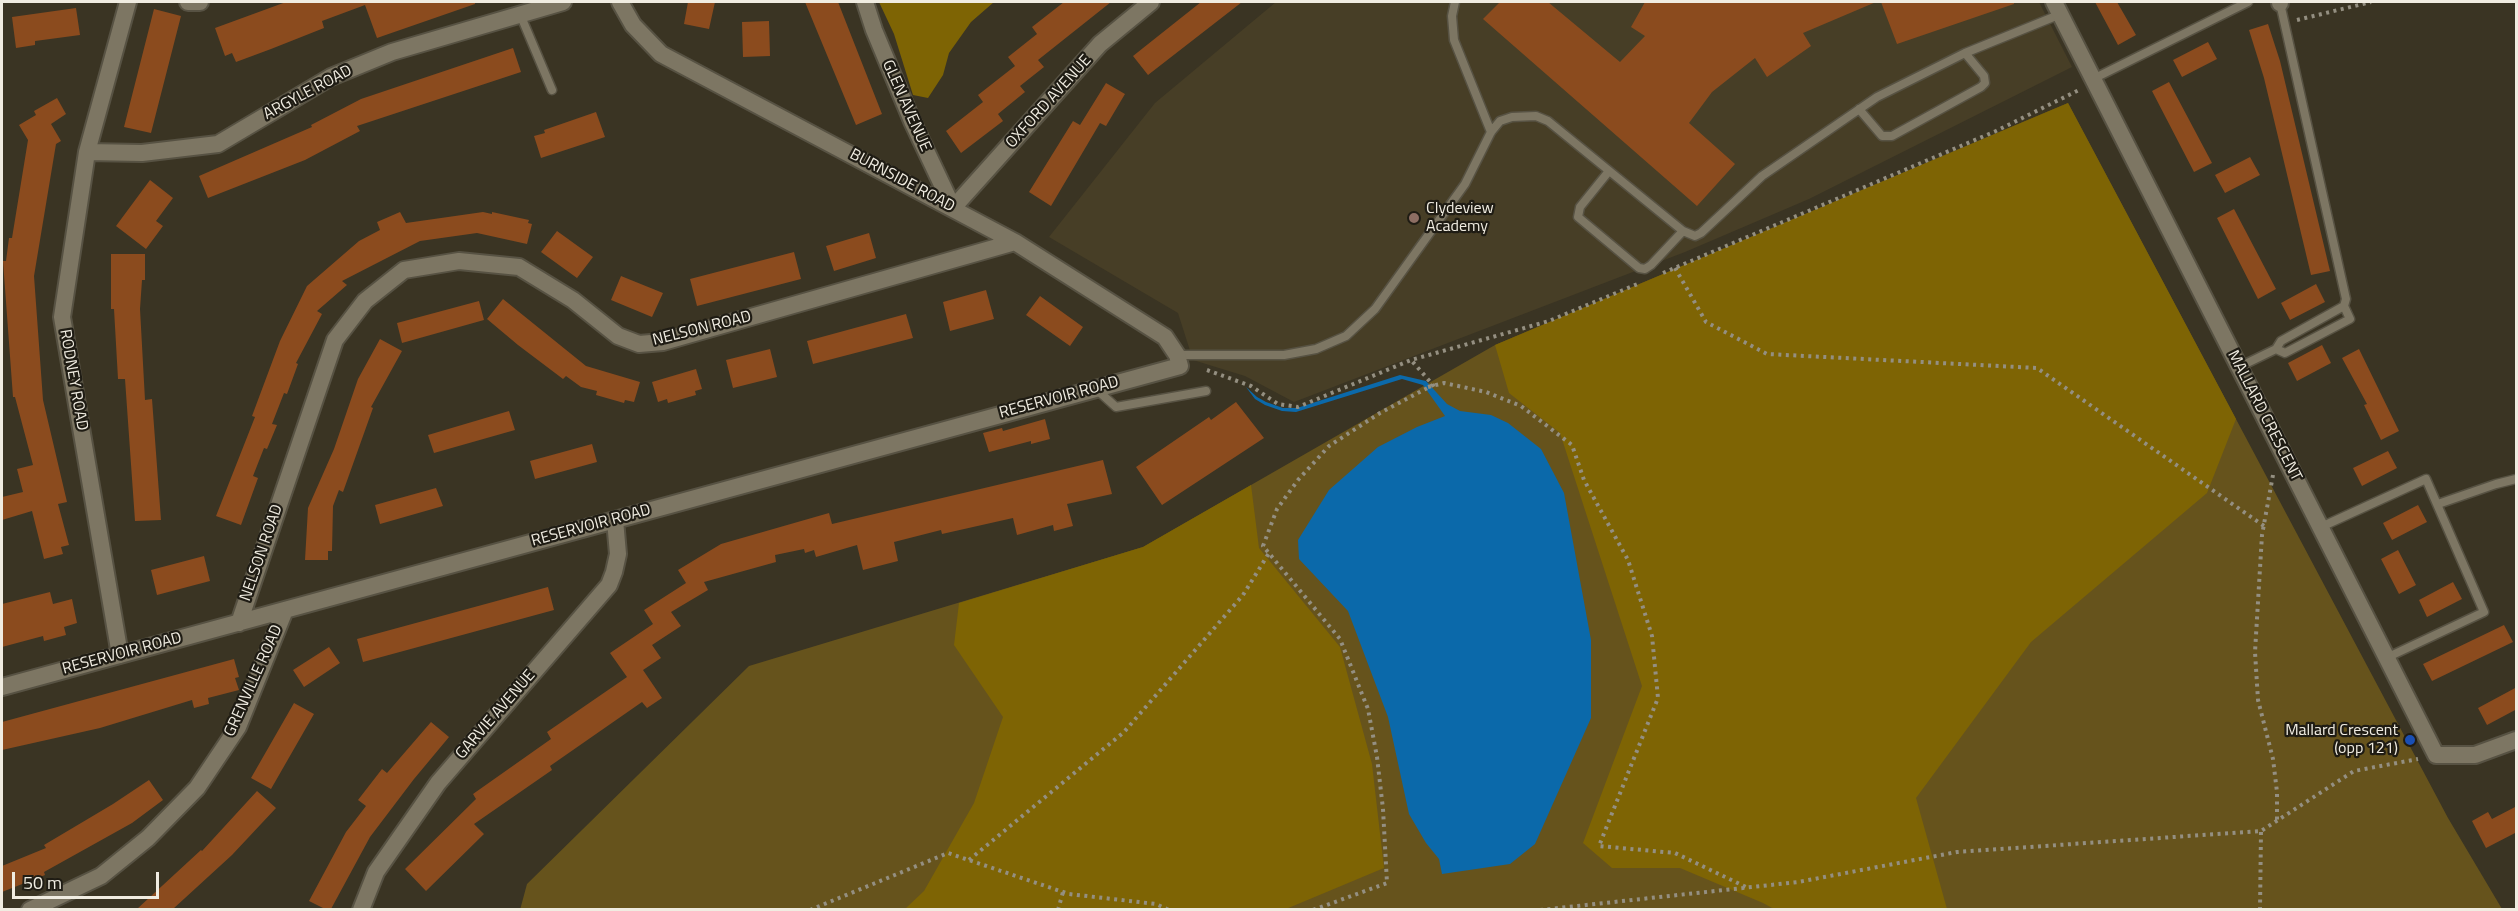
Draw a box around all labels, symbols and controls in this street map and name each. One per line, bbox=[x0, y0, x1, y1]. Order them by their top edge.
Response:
street label: OXFORD AVENUE bbox=[1002, 51, 1096, 153]
street label: GLEN AVENUE bbox=[877, 57, 935, 155]
street label: ARGYLE ROAD bbox=[260, 62, 356, 124]
street label: BURNSIDE ROAD bbox=[846, 145, 958, 217]
place label: Clydeview Academy bbox=[1426, 199, 1494, 237]
marker: Clydeview Academy bbox=[1407, 211, 1421, 225]
street label: NELSON ROAD bbox=[651, 307, 753, 351]
street label: RODNEY ROAD bbox=[55, 328, 91, 432]
street label: MALLARD CRESCENT bbox=[2223, 347, 2305, 485]
street label: RESERVOIR ROAD bbox=[997, 373, 1121, 423]
street label: RESERVOIR ROAD bbox=[529, 501, 653, 551]
street label: NELSON ROAD bbox=[236, 502, 288, 604]
street label: GRENVILLE ROAD bbox=[221, 622, 287, 740]
street label: RESERVOIR ROAD bbox=[60, 629, 184, 679]
street label: GARVIE AVENUE bbox=[452, 666, 540, 764]
place label: Mallard Crescent (opp 121) bbox=[2285, 721, 2398, 759]
marker: Mallard Crescent (opp 121) bbox=[2403, 733, 2417, 747]
scale bar bbox=[15, 860, 162, 898]
text: 50 m bbox=[23, 869, 62, 896]

